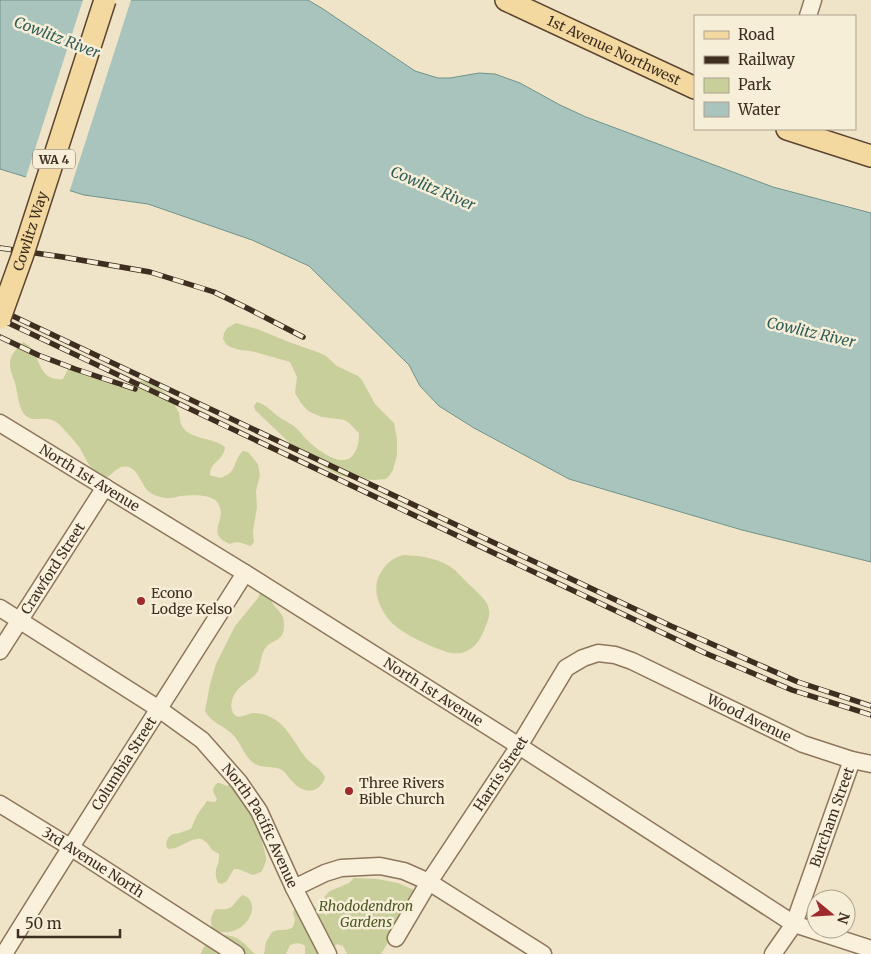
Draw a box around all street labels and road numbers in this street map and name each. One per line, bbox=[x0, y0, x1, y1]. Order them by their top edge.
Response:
street label: 1st Avenue Northwest bbox=[544, 11, 684, 89]
road number: WA 4 bbox=[33, 150, 75, 168]
street label: Cowlitz Way bbox=[9, 188, 52, 273]
street label: North 1st Avenue bbox=[36, 440, 143, 515]
street label: Crawford Street bbox=[17, 519, 89, 618]
street label: North 1st Avenue bbox=[380, 654, 486, 730]
street label: Wood Avenue bbox=[703, 689, 794, 746]
street label: Columbia Street bbox=[87, 713, 161, 814]
street label: Harris Street bbox=[469, 732, 532, 814]
street label: North Pacific Avenue bbox=[218, 760, 302, 891]
street label: Burcham Street bbox=[806, 764, 858, 870]
street label: 3rd Avenue North bbox=[39, 823, 148, 902]

